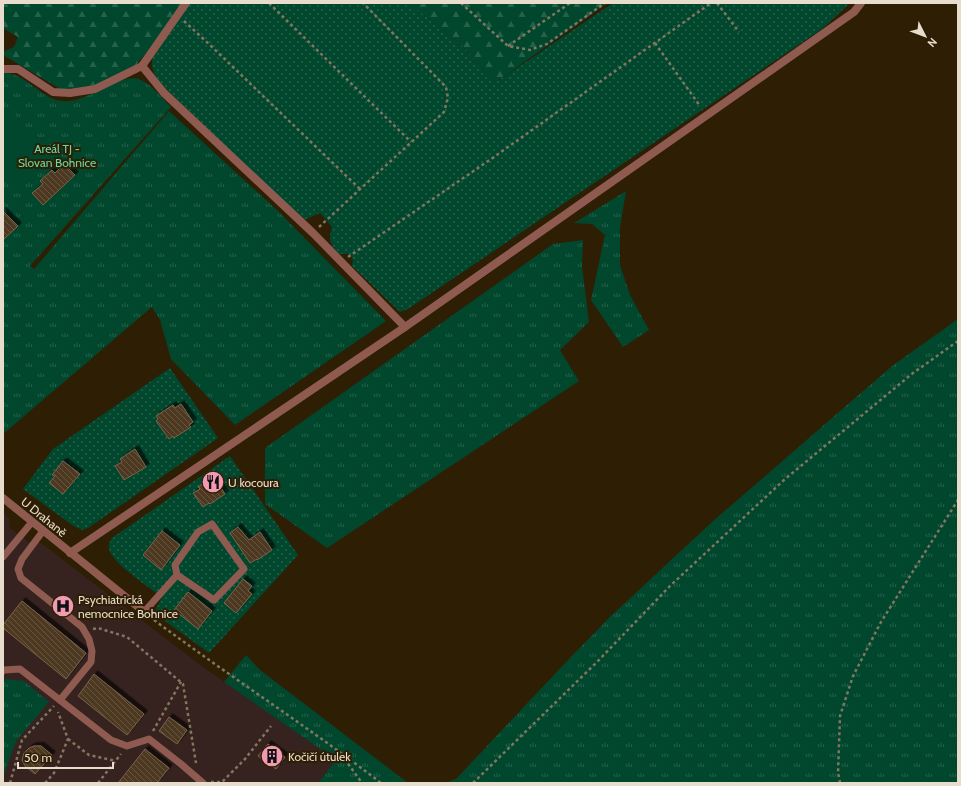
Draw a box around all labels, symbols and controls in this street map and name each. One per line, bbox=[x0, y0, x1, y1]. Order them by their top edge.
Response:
north arrow bbox=[905, 16, 945, 56]
text: N bbox=[925, 35, 940, 50]
park label: Areál TJ - Slovan Bohnice bbox=[18, 141, 96, 170]
restaurant icon: U kocoura bbox=[200, 469, 226, 495]
place label: U kocoura bbox=[228, 475, 279, 490]
street label: U Drahaně bbox=[18, 494, 70, 540]
place label: Psychiatrická nemocnice Bohnice bbox=[78, 592, 178, 621]
hospital icon: Psychiatrická nemocnice Bohnice bbox=[50, 593, 76, 619]
building icon: Kočičí útulek bbox=[259, 743, 285, 769]
scale bar bbox=[18, 744, 113, 770]
place label: Kočičí útulek bbox=[288, 749, 351, 764]
text: 50 m bbox=[24, 750, 52, 765]

